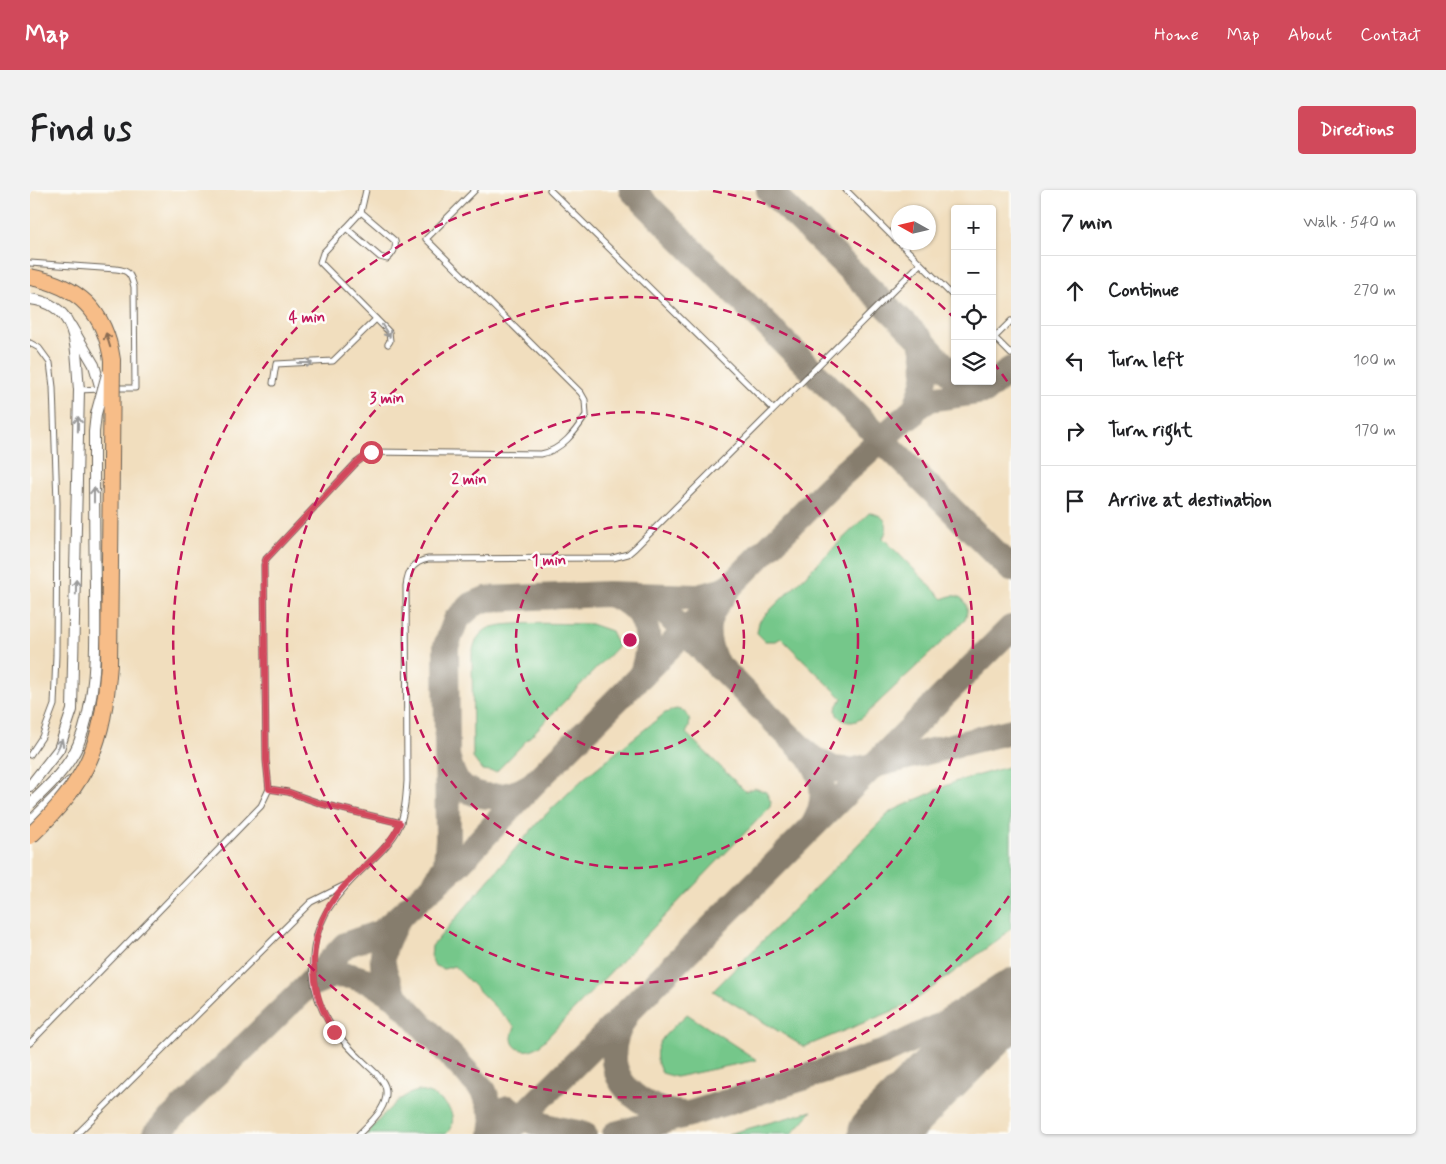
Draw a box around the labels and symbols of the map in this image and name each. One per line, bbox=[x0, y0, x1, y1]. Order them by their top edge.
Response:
north arrow bbox=[891, 205, 936, 250]
text: 4 min bbox=[289, 308, 325, 328]
one-way arrow bbox=[380, 324, 391, 338]
one-way arrow bbox=[102, 332, 112, 348]
one-way arrow bbox=[296, 358, 313, 368]
text: 3 min bbox=[370, 389, 404, 409]
one-way arrow bbox=[74, 416, 83, 432]
route start bbox=[360, 441, 383, 464]
text: 2 min bbox=[451, 470, 487, 490]
one-way arrow bbox=[89, 487, 99, 504]
text: 1 min bbox=[532, 551, 566, 571]
one-way arrow bbox=[71, 579, 80, 595]
centre of rings bbox=[621, 631, 639, 649]
one-way arrow bbox=[54, 739, 64, 754]
route end bbox=[323, 1021, 346, 1044]

